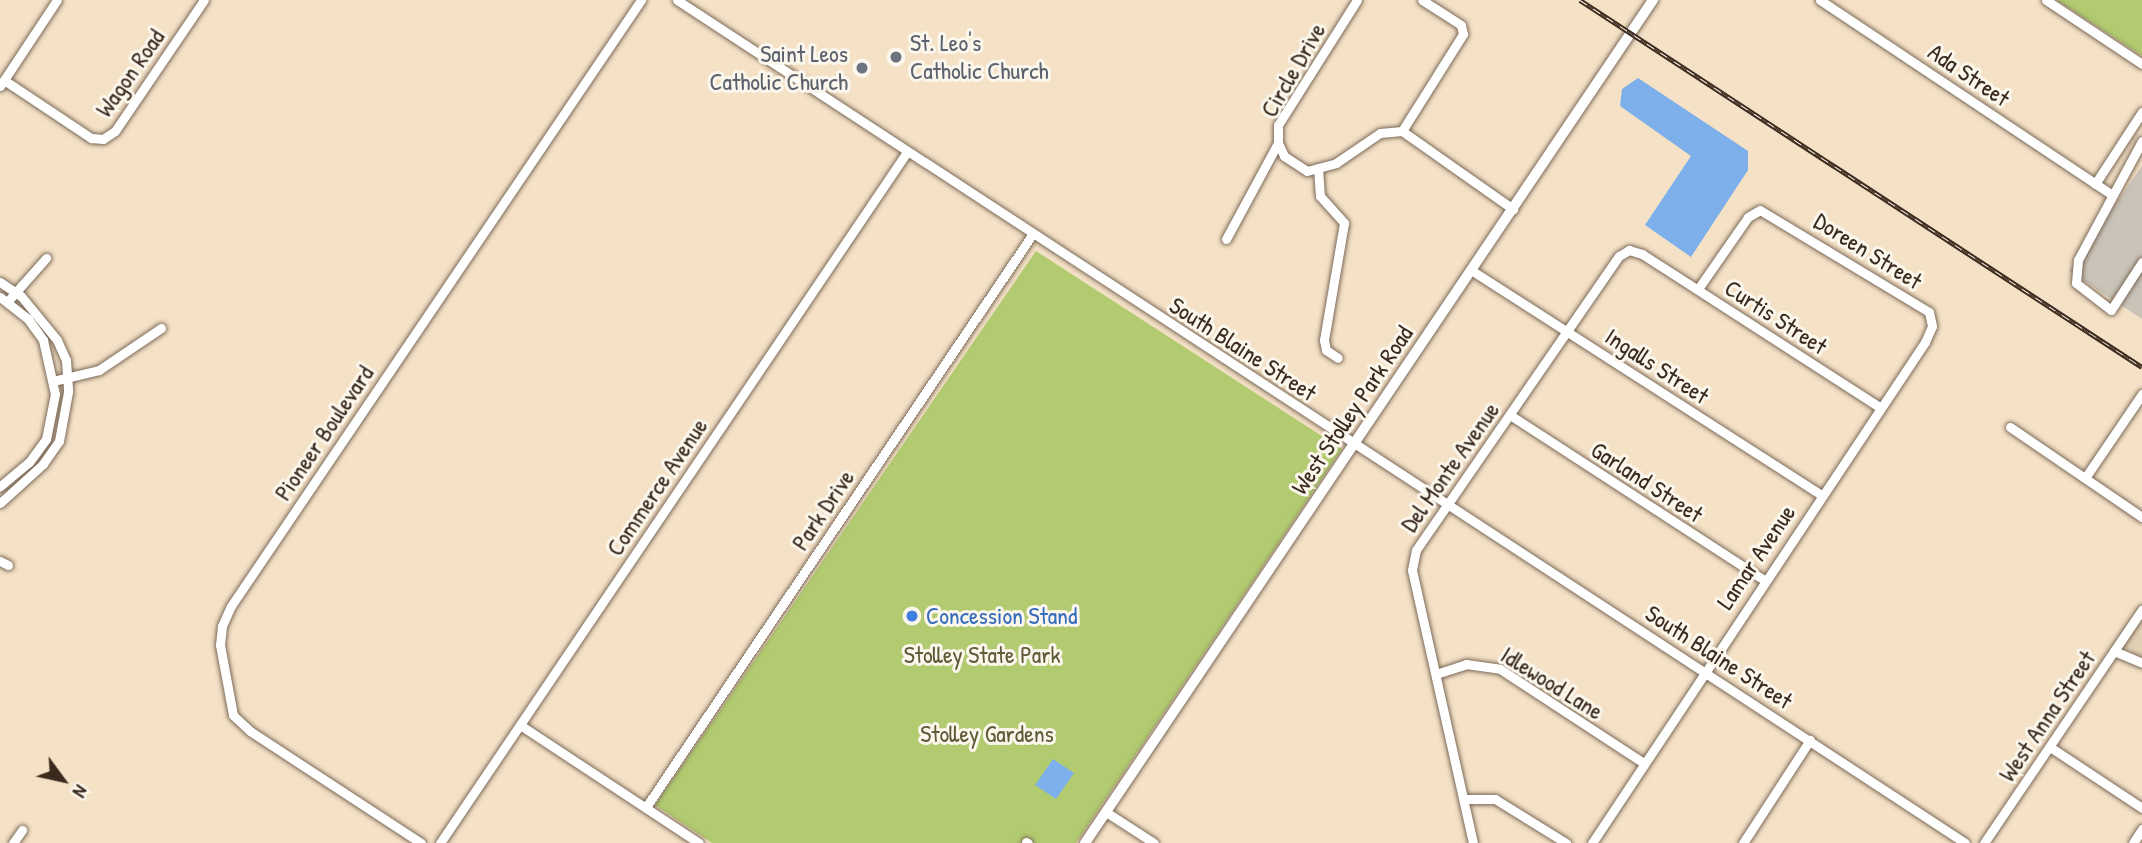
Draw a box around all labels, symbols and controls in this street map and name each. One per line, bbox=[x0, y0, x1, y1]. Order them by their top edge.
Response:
street label: Circle Drive bbox=[1255, 18, 1331, 122]
street label: Wagon Road bbox=[89, 24, 171, 122]
place label: St. Leo's Catholic Church bbox=[910, 29, 1049, 85]
street label: Ada Street bbox=[1923, 37, 2015, 113]
place label: Saint Leos Catholic Church bbox=[709, 40, 848, 96]
marker: St. Leo's Catholic Church bbox=[888, 49, 904, 65]
marker: Saint Leos Catholic Church bbox=[854, 60, 870, 76]
street label: Doreen Street bbox=[1809, 207, 1927, 295]
street label: Curtis Street bbox=[1719, 273, 1833, 361]
street label: South Blaine Street bbox=[1164, 291, 1322, 407]
street label: West Stolley Park Road bbox=[1285, 320, 1419, 500]
street label: Ingalls Street bbox=[1600, 322, 1714, 410]
street label: Pioneer Boulevard bbox=[268, 360, 380, 506]
street label: Del Monte Avenue bbox=[1395, 397, 1505, 537]
street label: Commerce Avenue bbox=[600, 413, 714, 561]
street label: Garland Street bbox=[1586, 435, 1708, 529]
street label: Park Drive bbox=[786, 464, 860, 556]
street label: Lamar Avenue bbox=[1711, 499, 1801, 615]
street label: South Blaine Street bbox=[1640, 599, 1798, 715]
place label: Concession Stand bbox=[926, 602, 1077, 630]
marker: Concession Stand bbox=[904, 608, 920, 624]
street label: Idlewood Lane bbox=[1496, 640, 1608, 726]
park label: Stolley State Park bbox=[904, 641, 1060, 669]
street label: West Anna Street bbox=[1993, 645, 2101, 787]
park label: Stolley Gardens bbox=[920, 720, 1054, 748]
north arrow bbox=[28, 745, 98, 815]
text: N bbox=[67, 780, 94, 803]

